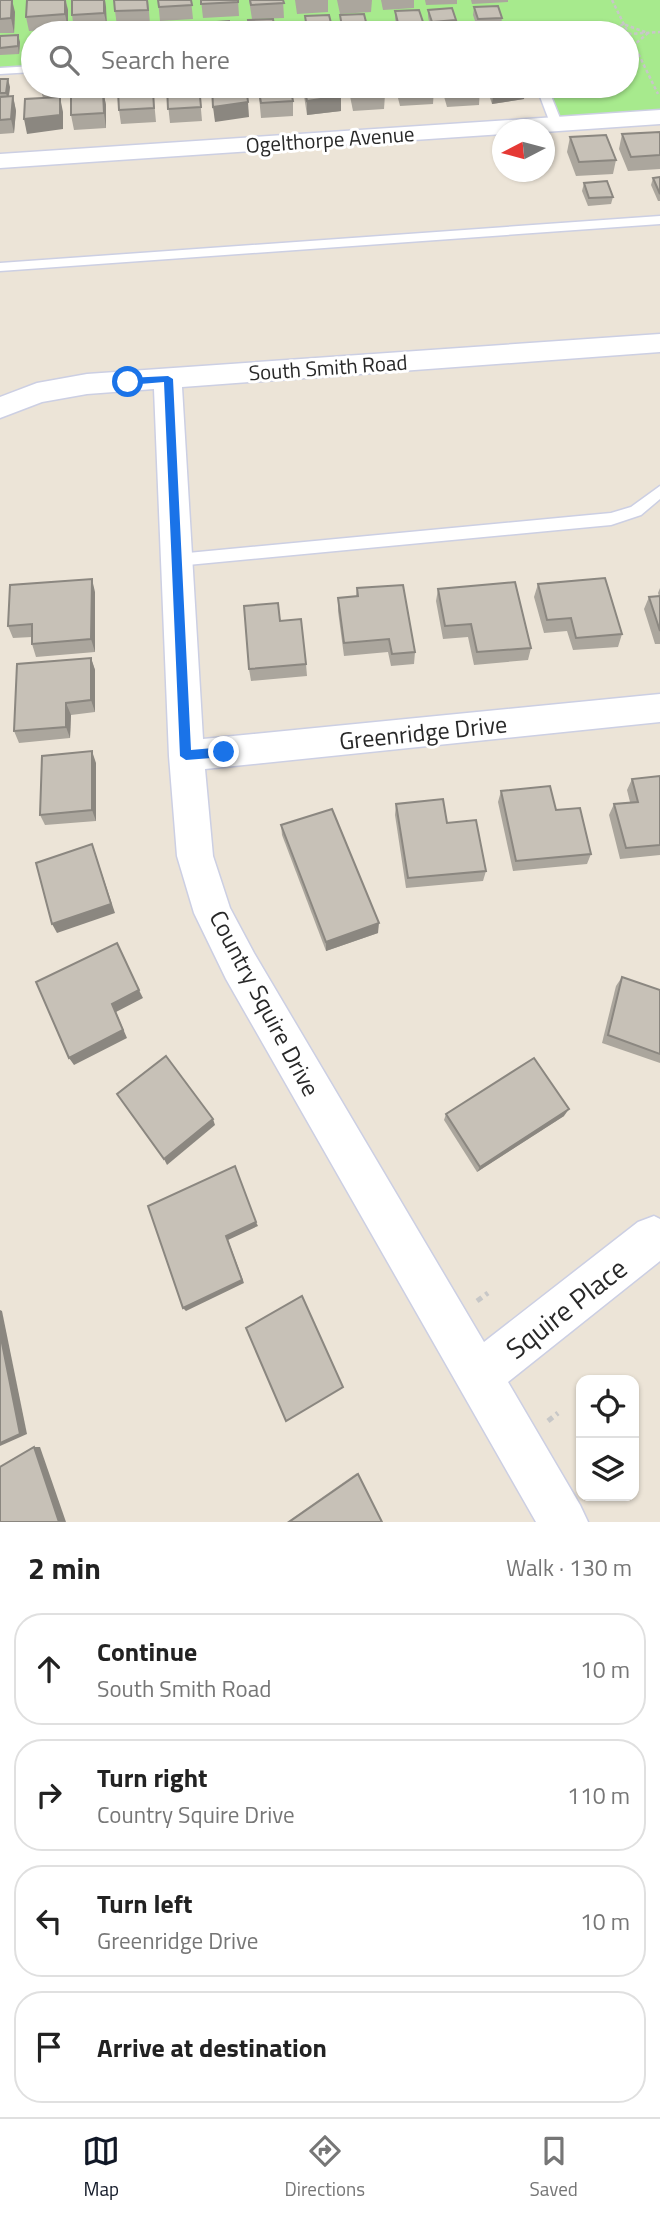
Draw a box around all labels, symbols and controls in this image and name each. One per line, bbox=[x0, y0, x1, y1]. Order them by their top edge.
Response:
search box bbox=[21, 21, 639, 98]
text: Search here bbox=[101, 40, 230, 79]
icon: search bbox=[45, 41, 83, 79]
street label: Ogelthorpe Avenue bbox=[245, 117, 415, 161]
north arrow bbox=[492, 119, 555, 182]
street label: South Smith Road bbox=[247, 345, 409, 389]
route start bbox=[112, 366, 143, 397]
street label: Greenridge Drive bbox=[337, 705, 509, 759]
route end bbox=[208, 736, 239, 767]
street label: Country Squire Drive bbox=[201, 904, 329, 1102]
street label: Squire Place bbox=[496, 1247, 636, 1369]
map controls bbox=[576, 1375, 639, 1501]
button: locate bbox=[576, 1375, 639, 1438]
button: layers bbox=[576, 1438, 639, 1501]
text: 2 min bbox=[28, 1545, 101, 1591]
text: Walk · 130 m bbox=[506, 1550, 632, 1585]
text: Continue bbox=[97, 1632, 197, 1671]
icon: ahead bbox=[30, 1650, 68, 1688]
text: 10 m bbox=[580, 1652, 630, 1687]
text: South Smith Road bbox=[97, 1671, 271, 1706]
text: Turn right bbox=[97, 1758, 208, 1797]
icon: right bbox=[30, 1776, 68, 1814]
text: 110 m bbox=[567, 1778, 630, 1813]
text: Country Squire Drive bbox=[97, 1797, 295, 1832]
text: Turn left bbox=[97, 1884, 192, 1923]
icon: left bbox=[30, 1902, 68, 1940]
text: 10 m bbox=[580, 1904, 630, 1939]
text: Greenridge Drive bbox=[97, 1923, 258, 1958]
icon: arrive bbox=[30, 2028, 68, 2066]
text: Arrive at destination bbox=[97, 2028, 327, 2067]
tab: Map bbox=[82, 2132, 120, 2203]
tab: Directions bbox=[285, 2132, 365, 2203]
tab: Saved bbox=[529, 2132, 578, 2203]

